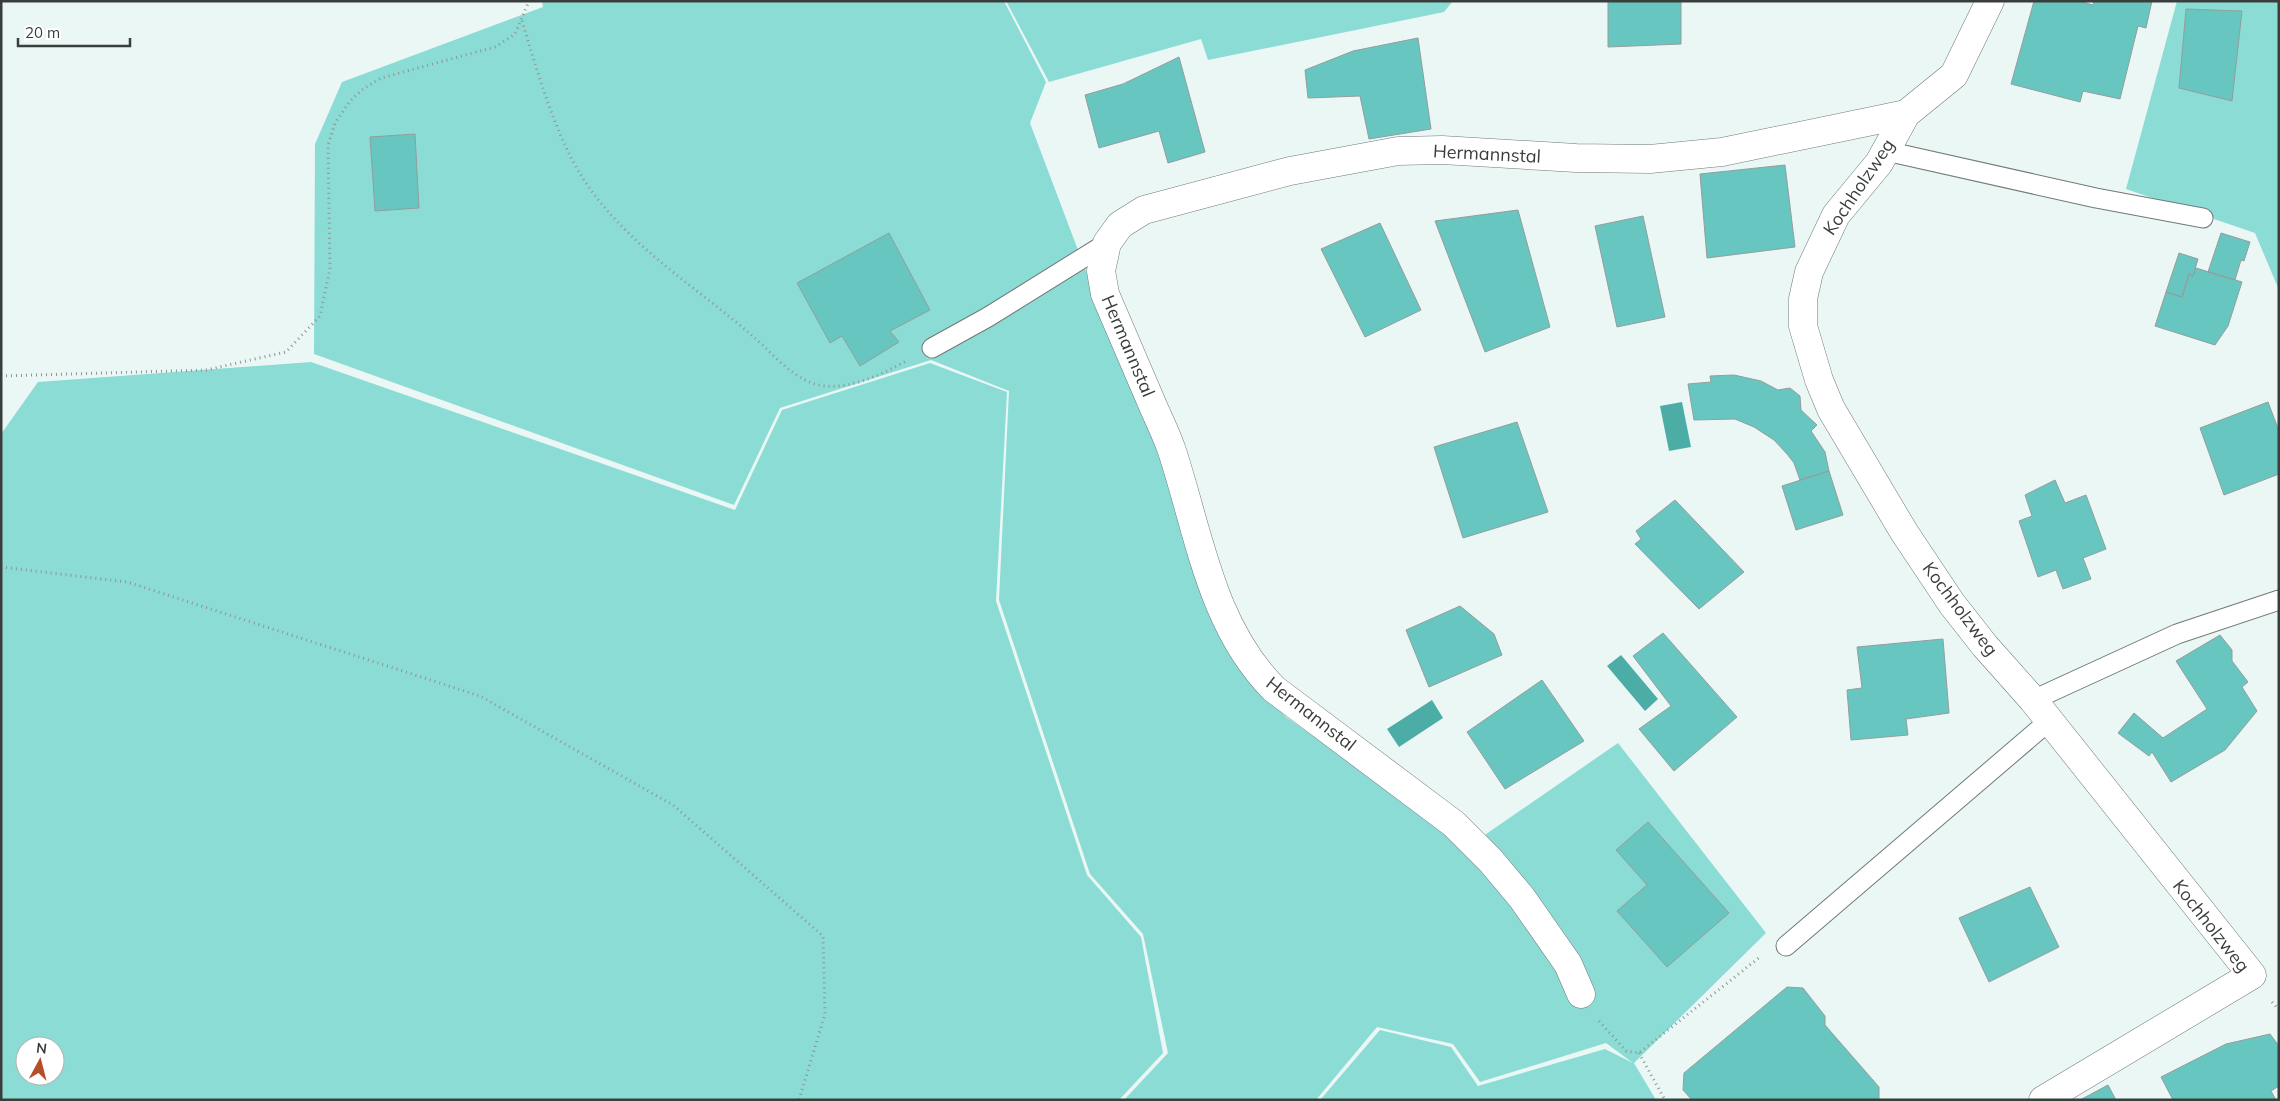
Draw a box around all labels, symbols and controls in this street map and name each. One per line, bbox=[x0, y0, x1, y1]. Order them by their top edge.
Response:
scale bar bbox=[18, 15, 130, 47]
text: 20 m bbox=[25, 23, 60, 42]
street label: Kochholzweg bbox=[1818, 134, 1899, 239]
street label: Hermannstal bbox=[1432, 139, 1542, 168]
street label: Hermannstal bbox=[1097, 292, 1160, 400]
street label: Kochholzweg bbox=[1918, 557, 2003, 660]
street label: Hermannstal bbox=[1262, 671, 1361, 756]
street label: Kochholzweg bbox=[2168, 875, 2255, 977]
north arrow bbox=[15, 1036, 65, 1086]
text: N bbox=[35, 1039, 48, 1058]

